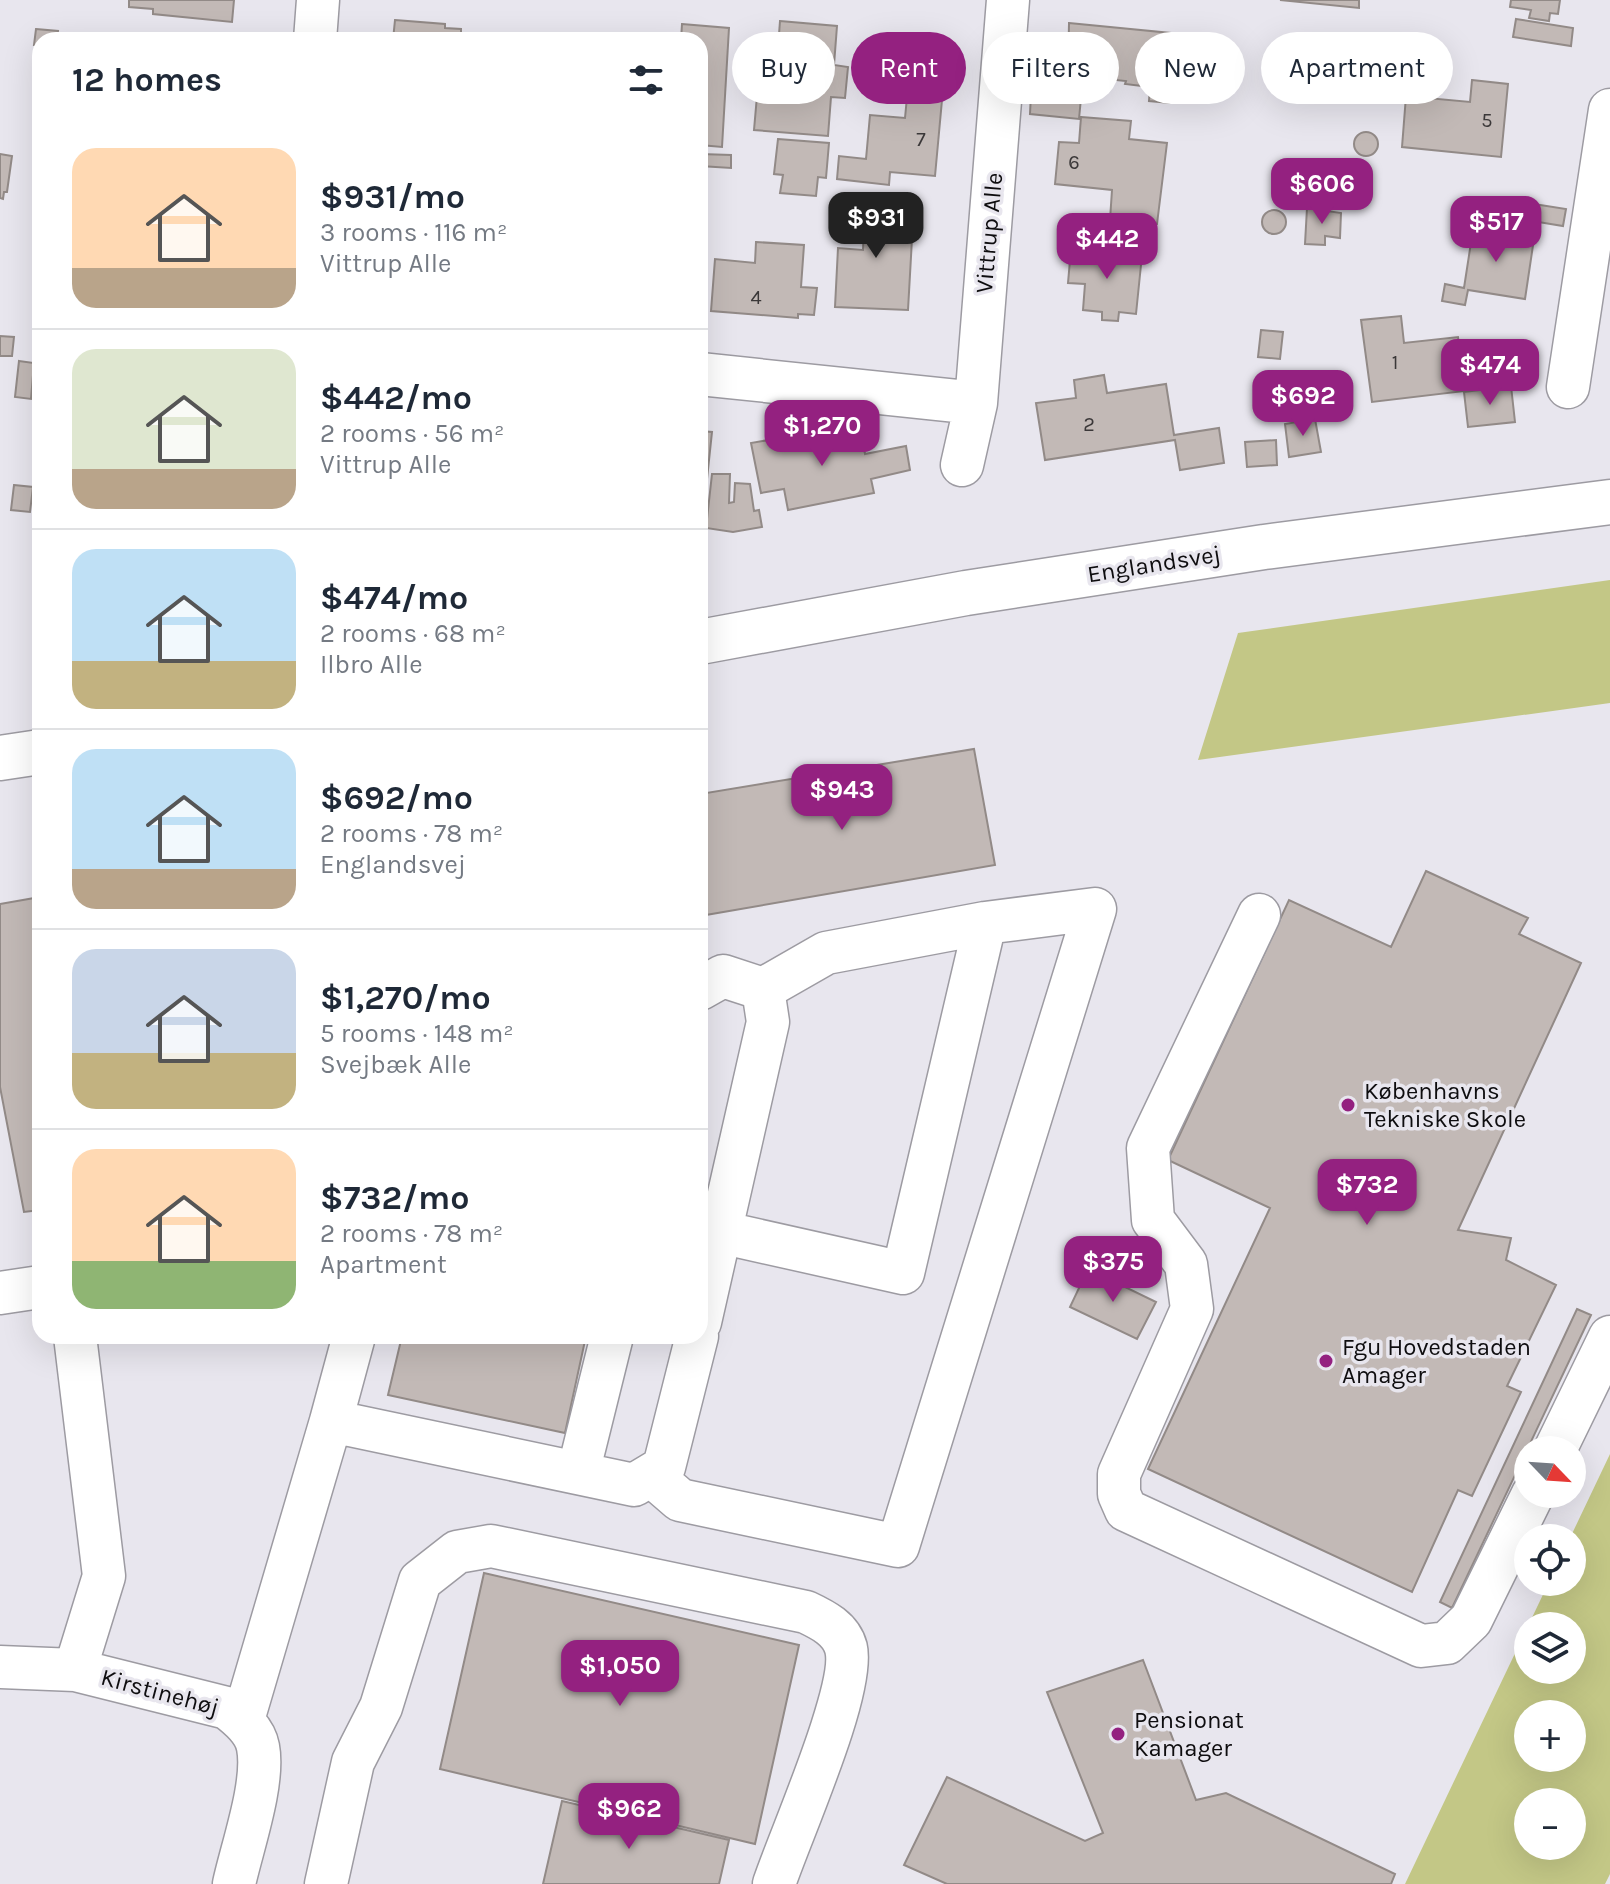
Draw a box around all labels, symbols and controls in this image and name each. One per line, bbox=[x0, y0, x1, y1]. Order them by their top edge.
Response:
chip: Buy bbox=[732, 32, 835, 104]
chip: Rent bbox=[851, 32, 966, 104]
chip: Filters bbox=[982, 32, 1119, 104]
chip: New bbox=[1135, 32, 1245, 104]
chip: Apartment bbox=[1261, 32, 1453, 104]
icon: filters bbox=[624, 58, 668, 102]
text: 12 homes bbox=[72, 60, 222, 100]
house number: 5 bbox=[1481, 109, 1493, 132]
house number: 7 bbox=[916, 128, 926, 151]
house number: 6 bbox=[1068, 151, 1080, 174]
pin: $606 bbox=[1275, 158, 1369, 226]
text: $606 bbox=[1289, 168, 1355, 199]
street label: Vittrup Alle bbox=[970, 171, 1008, 295]
text: $931/mo bbox=[320, 177, 465, 217]
icon: home bbox=[136, 180, 232, 276]
pin: $931 bbox=[829, 192, 923, 260]
pin: $517 bbox=[1449, 196, 1543, 264]
text: $931 bbox=[846, 202, 906, 233]
text: $517 bbox=[1468, 206, 1524, 237]
pin: $442 bbox=[1060, 213, 1154, 281]
text: 3 rooms · 116 m² bbox=[320, 217, 507, 248]
text: $442 bbox=[1075, 223, 1139, 254]
text: Vittrup Alle bbox=[320, 248, 451, 279]
house number: 4 bbox=[750, 286, 762, 309]
pin: $474 bbox=[1443, 339, 1537, 407]
text: $474 bbox=[1459, 349, 1521, 380]
house number: 1 bbox=[1392, 351, 1398, 374]
pin: $692 bbox=[1256, 370, 1350, 438]
text: $442/mo bbox=[320, 378, 472, 418]
text: $692 bbox=[1270, 380, 1336, 411]
icon: home bbox=[136, 381, 232, 477]
pin: $1,270 bbox=[757, 400, 887, 468]
text: $1,270 bbox=[783, 410, 861, 441]
house number: 2 bbox=[1083, 413, 1095, 436]
text: 2 rooms · 56 m² bbox=[320, 418, 505, 449]
text: Vittrup Alle bbox=[320, 449, 451, 480]
street label: Englandsvej bbox=[1085, 540, 1223, 588]
text: $474/mo bbox=[320, 578, 468, 618]
icon: home bbox=[136, 581, 232, 677]
text: 2 rooms · 68 m² bbox=[320, 618, 506, 649]
text: Ilbro Alle bbox=[320, 649, 423, 680]
pin: $943 bbox=[795, 764, 889, 832]
text: $943 bbox=[809, 774, 875, 805]
text: $692/mo bbox=[320, 778, 473, 818]
icon: home bbox=[136, 781, 232, 877]
text: 2 rooms · 78 m² bbox=[320, 818, 503, 849]
text: Englandsvej bbox=[320, 849, 466, 880]
text: $1,270/mo bbox=[320, 978, 491, 1018]
icon: home bbox=[136, 981, 232, 1077]
text: 5 rooms · 148 m² bbox=[320, 1018, 514, 1049]
text: Svejbæk Alle bbox=[320, 1049, 471, 1080]
place label: Københavns Tekniske Skole bbox=[1364, 1077, 1526, 1133]
marker: Københavns Tekniske Skole bbox=[1339, 1096, 1357, 1114]
pin: $732 bbox=[1320, 1159, 1414, 1227]
text: $732 bbox=[1336, 1169, 1398, 1200]
text: $732/mo bbox=[320, 1178, 470, 1218]
icon: home bbox=[136, 1181, 232, 1277]
text: 2 rooms · 78 m² bbox=[320, 1218, 503, 1249]
pin: $375 bbox=[1066, 1236, 1160, 1304]
text: $375 bbox=[1082, 1246, 1144, 1277]
text: Apartment bbox=[320, 1249, 447, 1280]
place label: Fgu Hovedstaden Amager bbox=[1342, 1333, 1531, 1389]
marker: Fgu Hovedstaden Amager bbox=[1317, 1352, 1335, 1370]
north arrow bbox=[1514, 1436, 1586, 1508]
map controls bbox=[1514, 1436, 1586, 1860]
button: locate bbox=[1514, 1524, 1586, 1596]
button: layers bbox=[1514, 1612, 1586, 1684]
pin: $1,050 bbox=[555, 1640, 685, 1708]
text: $1,050 bbox=[579, 1650, 661, 1681]
street label: Kirstinehøj bbox=[98, 1663, 222, 1721]
button: + bbox=[1514, 1700, 1586, 1772]
place label: Pensionat Kamager bbox=[1134, 1706, 1244, 1762]
marker: Pensionat Kamager bbox=[1109, 1725, 1127, 1743]
pin: $962 bbox=[582, 1783, 676, 1851]
button: − bbox=[1514, 1788, 1586, 1860]
text: $962 bbox=[596, 1793, 662, 1824]

